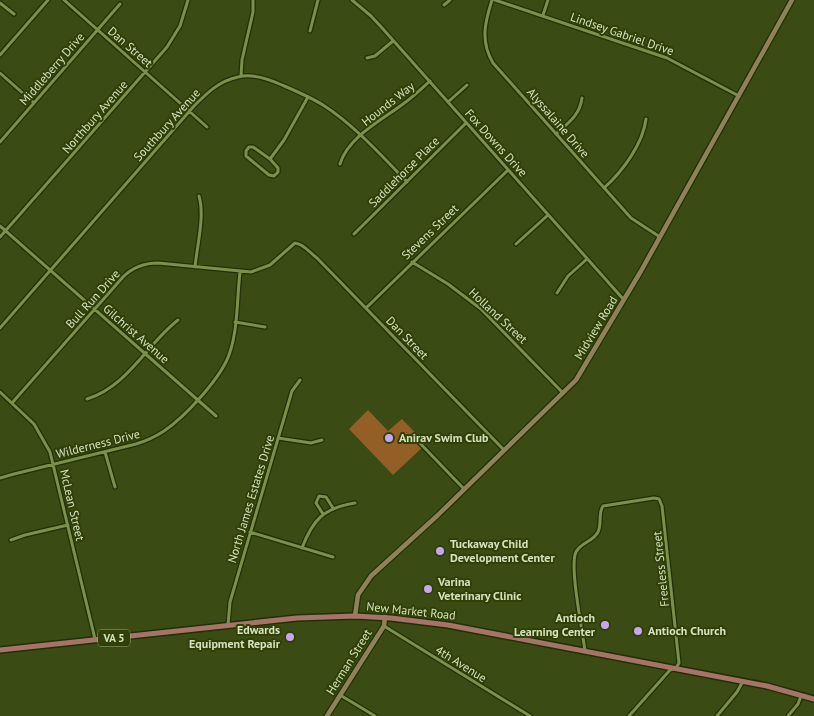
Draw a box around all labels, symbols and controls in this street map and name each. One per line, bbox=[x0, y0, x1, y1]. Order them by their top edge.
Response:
street label: Lindsey Gabriel Drive bbox=[568, 9, 676, 58]
street label: Dan Street bbox=[105, 23, 156, 70]
street label: Middleberry Drive bbox=[16, 29, 87, 108]
street label: Northbury Avenue bbox=[59, 77, 130, 156]
street label: Hounds Way bbox=[358, 78, 417, 129]
street label: Southbury Avenue bbox=[130, 85, 203, 164]
street label: Alyssalaine Drive bbox=[524, 85, 593, 161]
street label: Fox Downs Drive bbox=[462, 106, 531, 180]
street label: Saddlehorse Place bbox=[365, 133, 442, 210]
street label: Stevens Street bbox=[398, 201, 461, 263]
street label: Bull Run Drive bbox=[62, 266, 123, 331]
street label: Holland Street bbox=[466, 285, 531, 346]
street label: Midview Road bbox=[571, 293, 620, 362]
street label: Gilchrist Avenue bbox=[100, 301, 172, 366]
street label: Dan Street bbox=[383, 313, 432, 362]
street label: Wilderness Drive bbox=[54, 426, 141, 461]
place label: Anirav Swim Club bbox=[399, 430, 489, 445]
marker: Anirav Swim Club bbox=[383, 432, 395, 444]
street label: North James Estates Drive bbox=[224, 433, 277, 565]
street label: McLean Street bbox=[57, 468, 88, 542]
street label: Freeless Street bbox=[649, 531, 672, 608]
place label: Tuckaway Child Development Center bbox=[450, 536, 555, 565]
marker: Tuckaway Child Development Center bbox=[434, 545, 446, 557]
place label: Varina Veterinary Clinic bbox=[437, 574, 521, 603]
marker: Varina Veterinary Clinic bbox=[422, 583, 434, 595]
street label: New Market Road bbox=[366, 598, 456, 623]
place label: Antioch Learning Center bbox=[514, 610, 596, 639]
marker: Antioch Learning Center bbox=[599, 619, 611, 631]
place label: Edwards Equipment Repair bbox=[189, 622, 281, 651]
place label: Antioch Church bbox=[648, 623, 726, 638]
marker: Antioch Church bbox=[632, 625, 644, 637]
street label: Herman Street bbox=[323, 626, 375, 697]
road number: VA 5 bbox=[98, 630, 130, 646]
marker: Edwards Equipment Repair bbox=[284, 631, 296, 643]
street label: 4th Avenue bbox=[433, 642, 490, 685]

